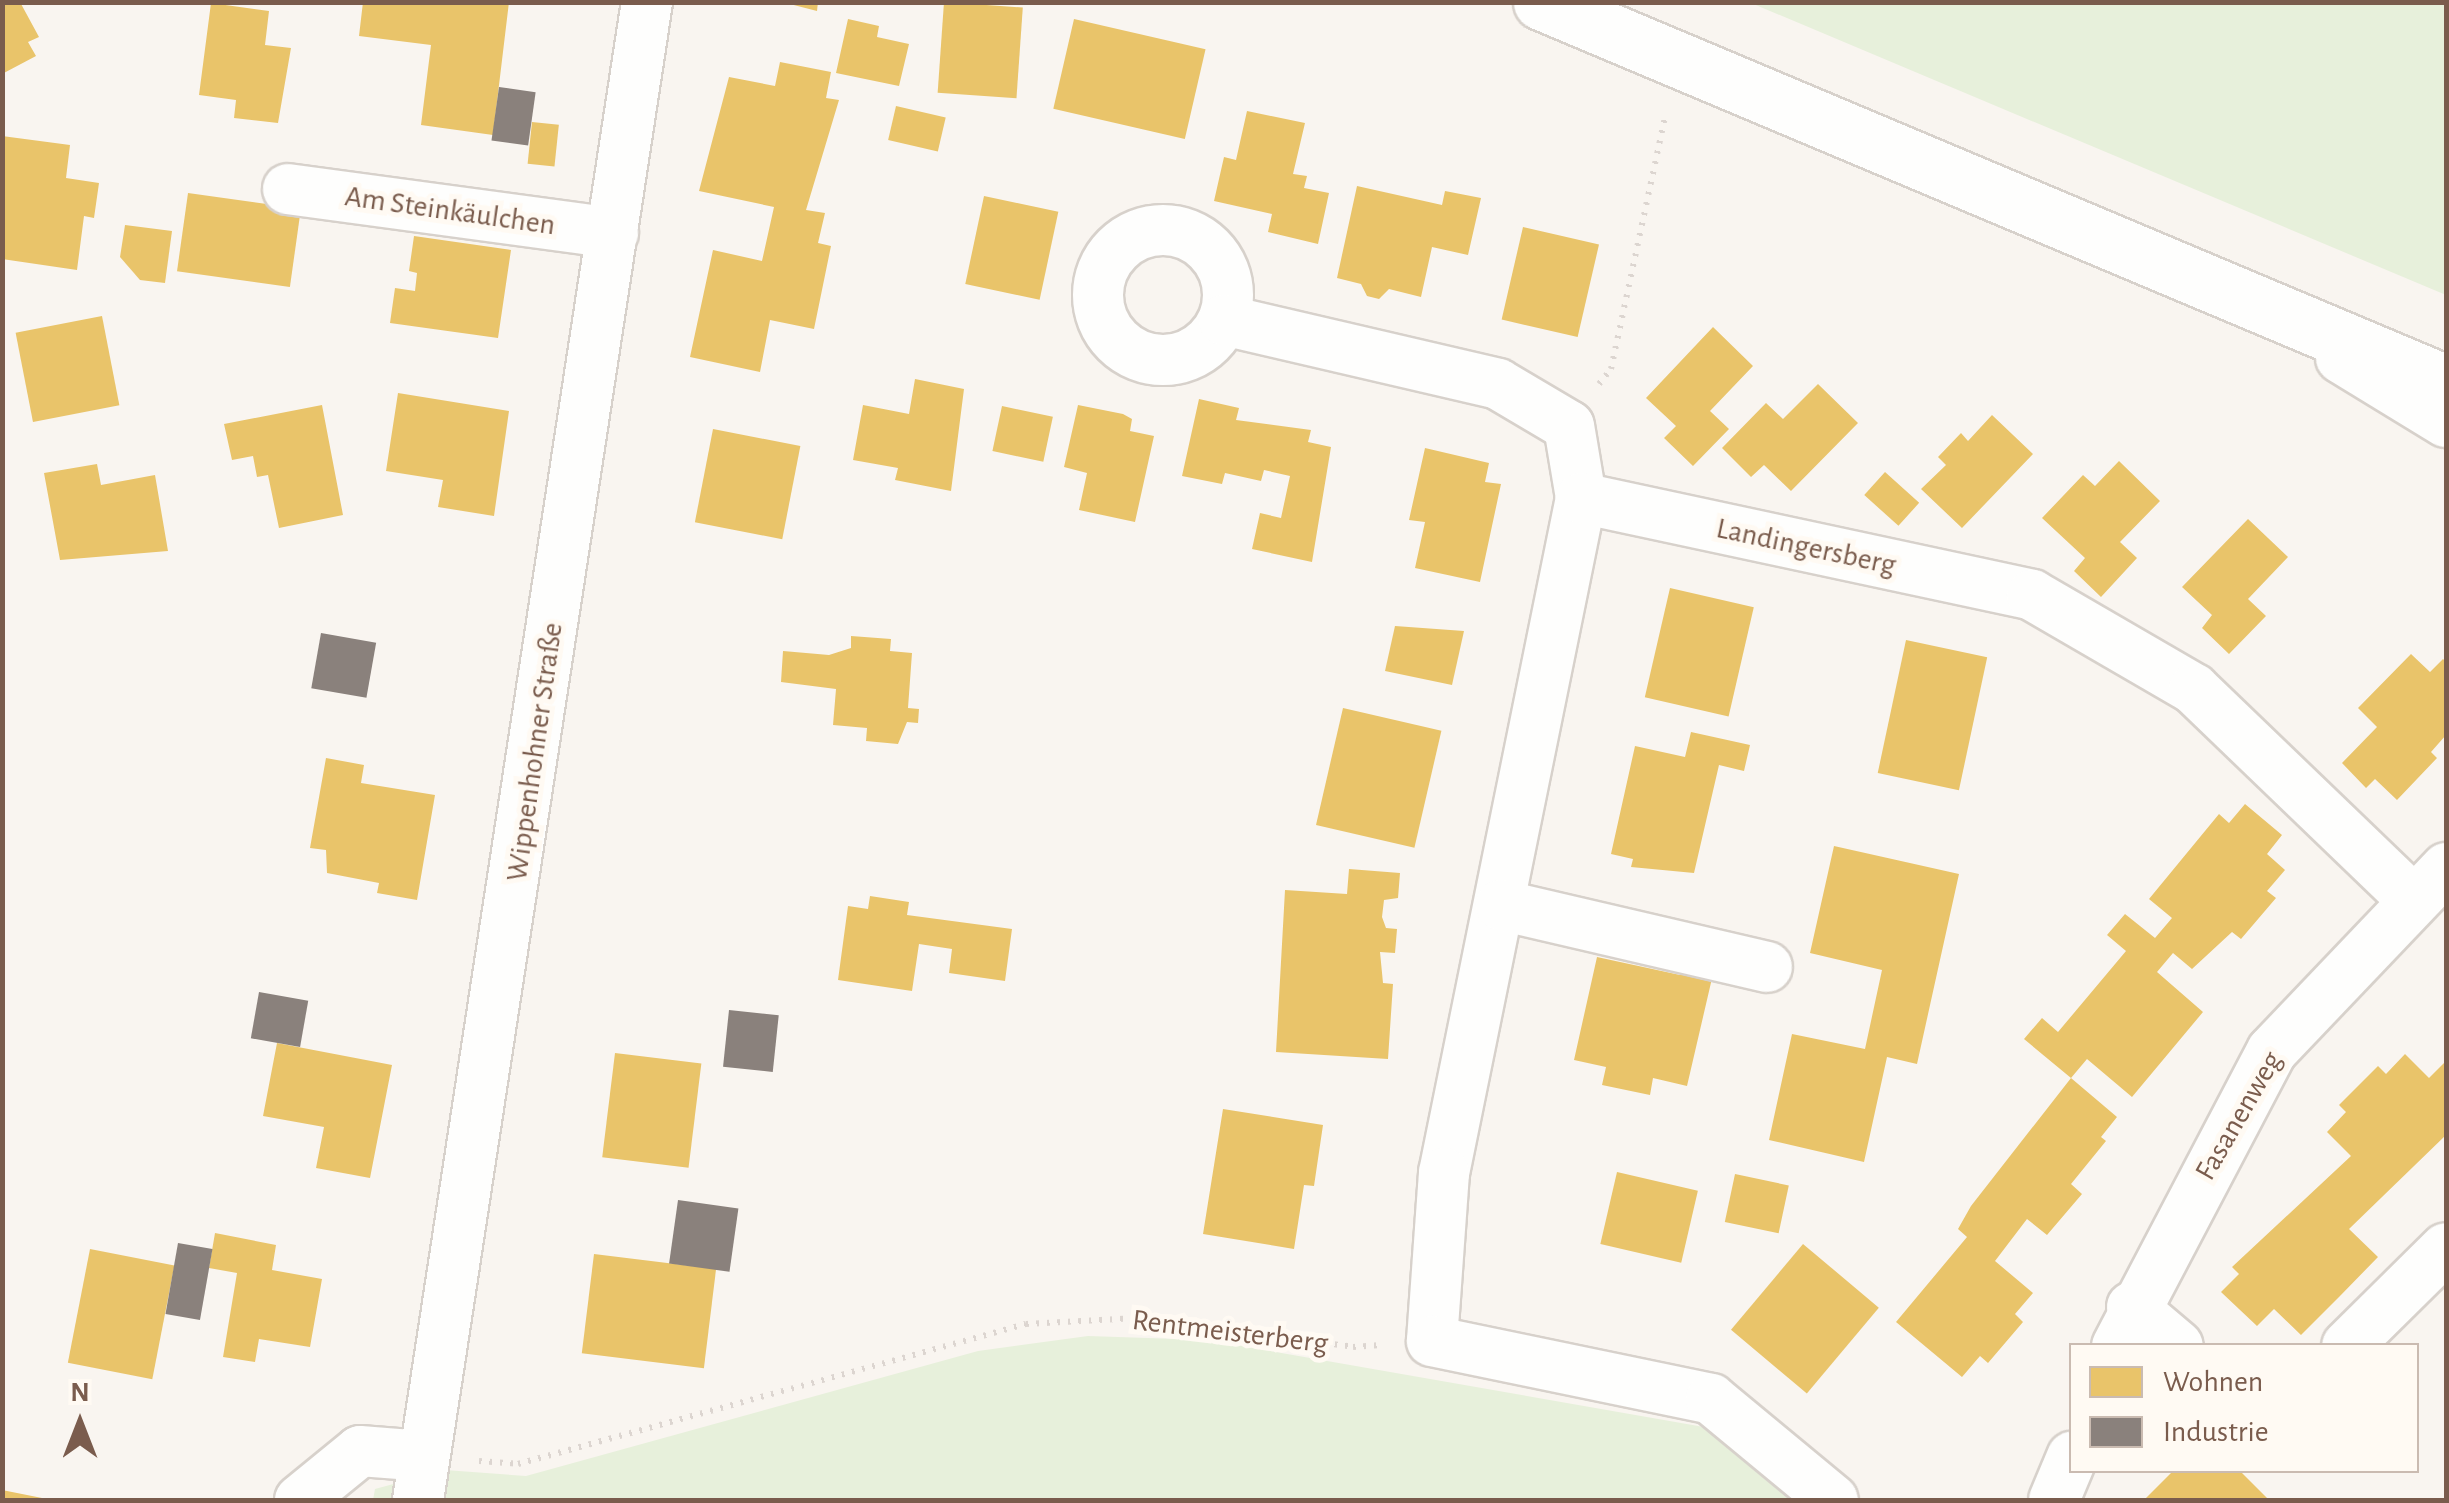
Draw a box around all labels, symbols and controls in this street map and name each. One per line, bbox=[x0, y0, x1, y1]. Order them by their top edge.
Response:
street label: Am Steinkäulchen bbox=[343, 178, 557, 244]
street label: Landingersberg bbox=[1713, 510, 1899, 584]
street label: Wippenhohner Straße bbox=[499, 620, 571, 884]
street label: Fasanenweg bbox=[2188, 1045, 2290, 1187]
street label: Rentmeisterberg bbox=[1130, 1302, 1330, 1362]
legend bbox=[2069, 1343, 2419, 1473]
text: Wohnen bbox=[2163, 1367, 2263, 1397]
north arrow bbox=[30, 1373, 130, 1473]
text: N bbox=[70, 1379, 90, 1407]
text: Industrie bbox=[2163, 1417, 2269, 1447]

